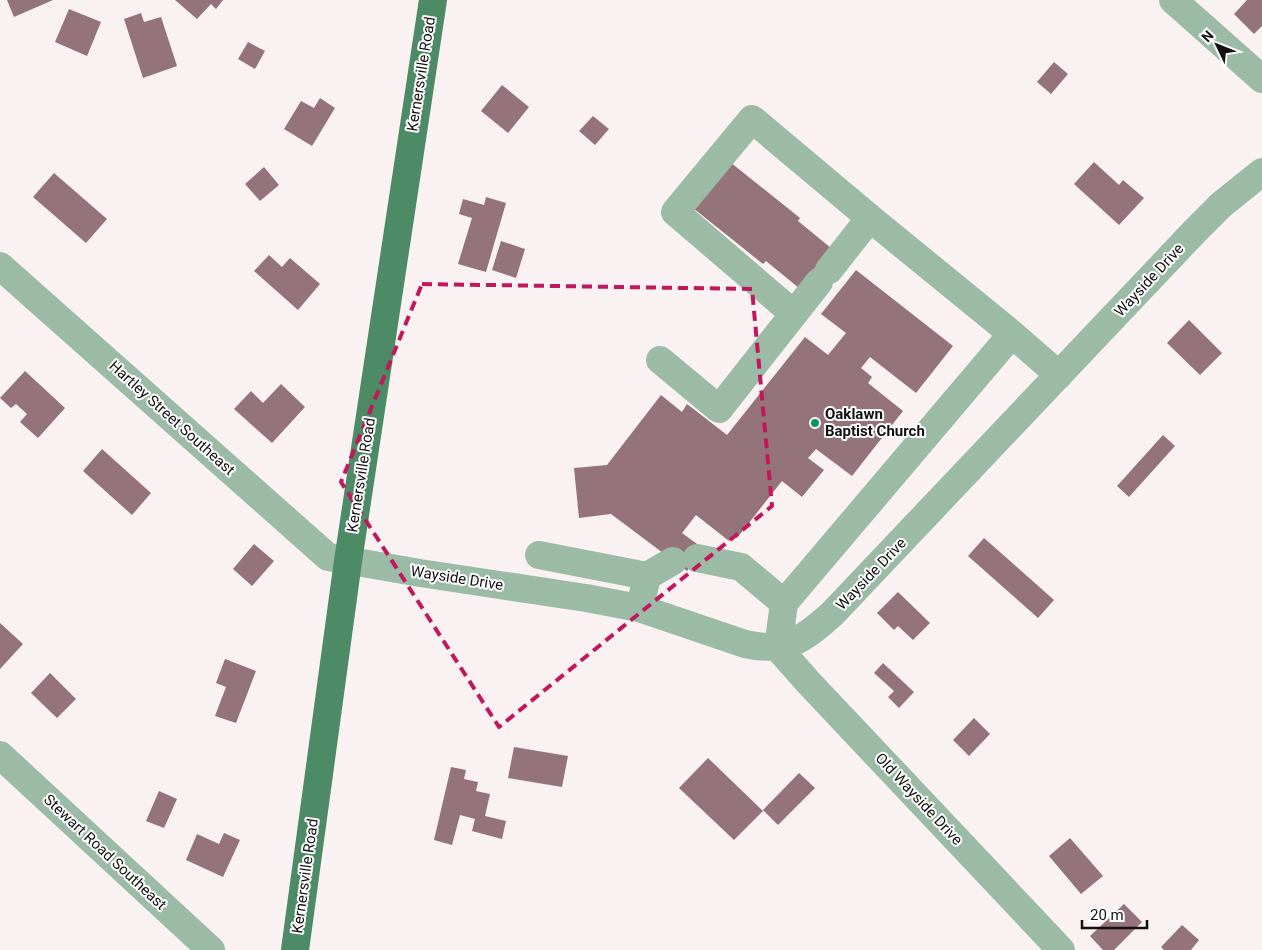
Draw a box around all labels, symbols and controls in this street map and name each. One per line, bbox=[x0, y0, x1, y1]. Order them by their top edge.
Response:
street label: Kernersville Road bbox=[403, 15, 439, 133]
north arrow bbox=[1192, 20, 1242, 70]
text: N bbox=[1198, 27, 1217, 45]
street label: Wayside Drive bbox=[1111, 240, 1187, 320]
street label: Hartley Street Southeast bbox=[106, 357, 238, 479]
place label: Oaklawn Baptist Church bbox=[825, 405, 925, 440]
street label: Kernersville Road bbox=[343, 416, 379, 534]
marker: Oaklawn Baptist Church bbox=[809, 417, 821, 429]
street label: Wayside Drive bbox=[832, 534, 910, 614]
street label: Wayside Drive bbox=[409, 562, 505, 594]
street label: Old Wayside Drive bbox=[872, 749, 966, 849]
street label: Stewart Road Southeast bbox=[40, 790, 170, 914]
street label: Kernersville Road bbox=[288, 817, 322, 935]
scale bar bbox=[1082, 898, 1147, 930]
text: 20 m bbox=[1090, 906, 1124, 924]

